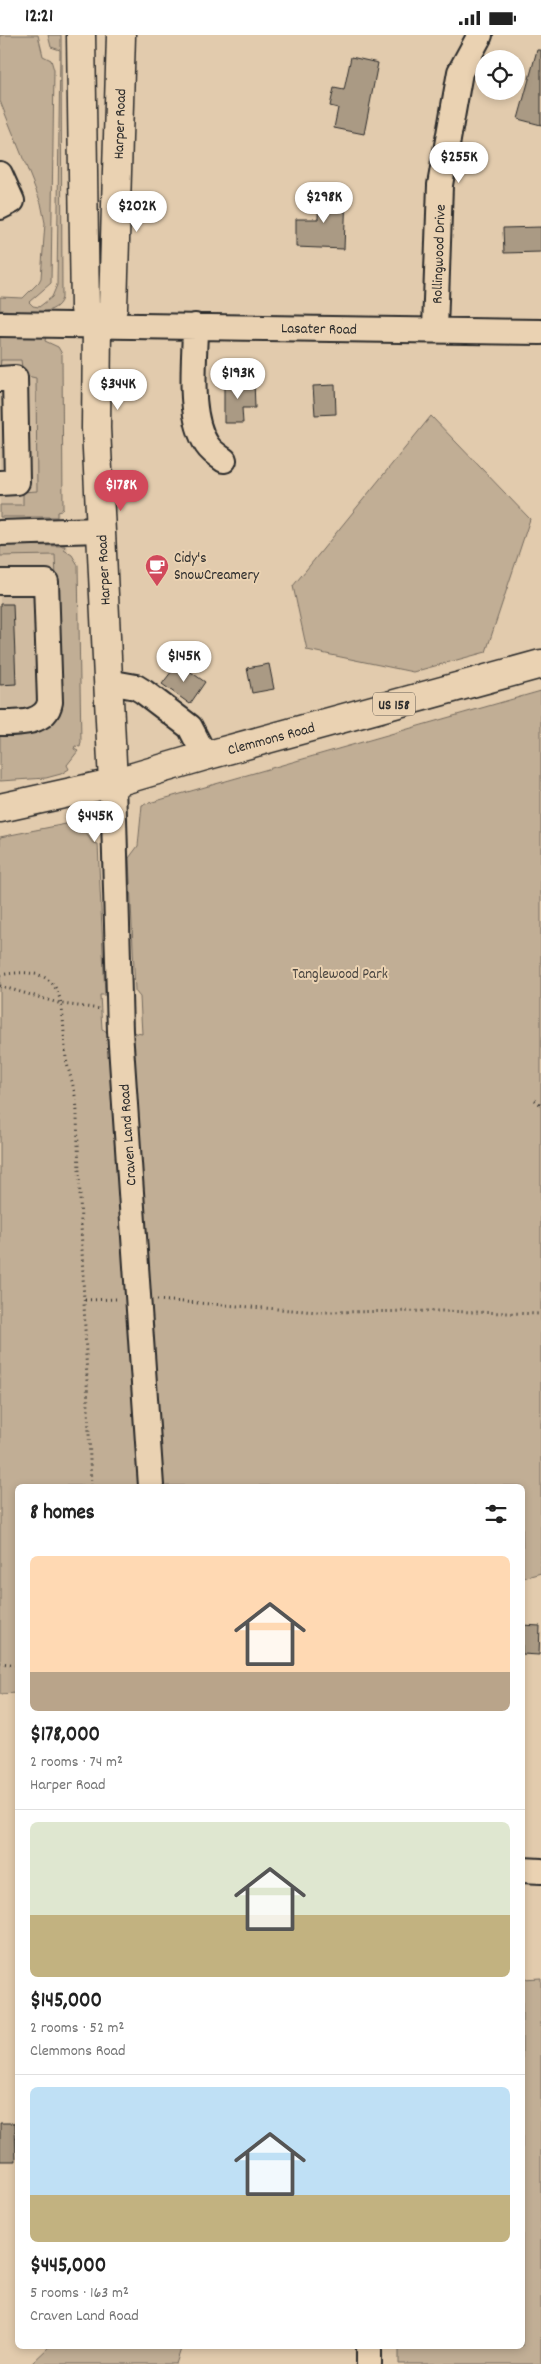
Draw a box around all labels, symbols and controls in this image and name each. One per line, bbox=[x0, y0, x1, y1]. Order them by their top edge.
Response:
text: 12:21 bbox=[25, 4, 53, 31]
map controls bbox=[475, 50, 525, 100]
button: locate bbox=[475, 50, 525, 100]
street label: Harper Road bbox=[109, 88, 133, 160]
pin: $255K bbox=[424, 141, 494, 184]
text: $255K bbox=[440, 146, 478, 169]
pin: $298K bbox=[289, 181, 359, 224]
text: $298K bbox=[306, 186, 342, 209]
pin: $202K bbox=[102, 191, 172, 233]
text: $202K bbox=[118, 195, 156, 218]
street label: Rollingwood Drive bbox=[427, 203, 453, 304]
street label: Lasater Road bbox=[281, 318, 357, 342]
pin: $193K bbox=[203, 357, 273, 400]
text: $193K bbox=[221, 362, 255, 385]
pin: $344K bbox=[83, 369, 153, 411]
text: $344K bbox=[100, 373, 136, 396]
pin: $178K bbox=[86, 469, 156, 512]
text: $178K bbox=[105, 474, 137, 497]
street label: Harper Road bbox=[92, 534, 118, 606]
place label: Cidy's SnowCreamery bbox=[174, 548, 260, 587]
cafe icon: Cidy's SnowCreamery bbox=[144, 553, 170, 587]
pin: $145K bbox=[149, 641, 219, 683]
text: $145K bbox=[167, 645, 201, 668]
road number: US 158 bbox=[373, 693, 415, 716]
street label: Clemmons Road bbox=[225, 718, 318, 762]
pin: $445K bbox=[60, 801, 130, 843]
text: $445K bbox=[77, 805, 113, 828]
park label: Tanglewood Park bbox=[292, 964, 388, 986]
street label: Craven Land Road bbox=[114, 1083, 144, 1186]
text: 8 homes bbox=[30, 1499, 95, 1529]
icon: filters bbox=[482, 1500, 510, 1528]
icon: home bbox=[225, 1589, 315, 1679]
text: $178,000 bbox=[30, 1721, 100, 1751]
text: 2 rooms · 74 m² bbox=[30, 1751, 123, 1774]
text: Harper Road bbox=[30, 1774, 106, 1797]
icon: home bbox=[225, 1854, 315, 1944]
text: $145,000 bbox=[30, 1987, 102, 2017]
text: 2 rooms · 52 m² bbox=[30, 2017, 124, 2040]
text: Clemmons Road bbox=[30, 2040, 126, 2063]
icon: home bbox=[225, 2119, 315, 2209]
text: $445,000 bbox=[30, 2252, 106, 2282]
text: 5 rooms · 163 m² bbox=[30, 2282, 129, 2305]
text: Craven Land Road bbox=[30, 2305, 139, 2328]

